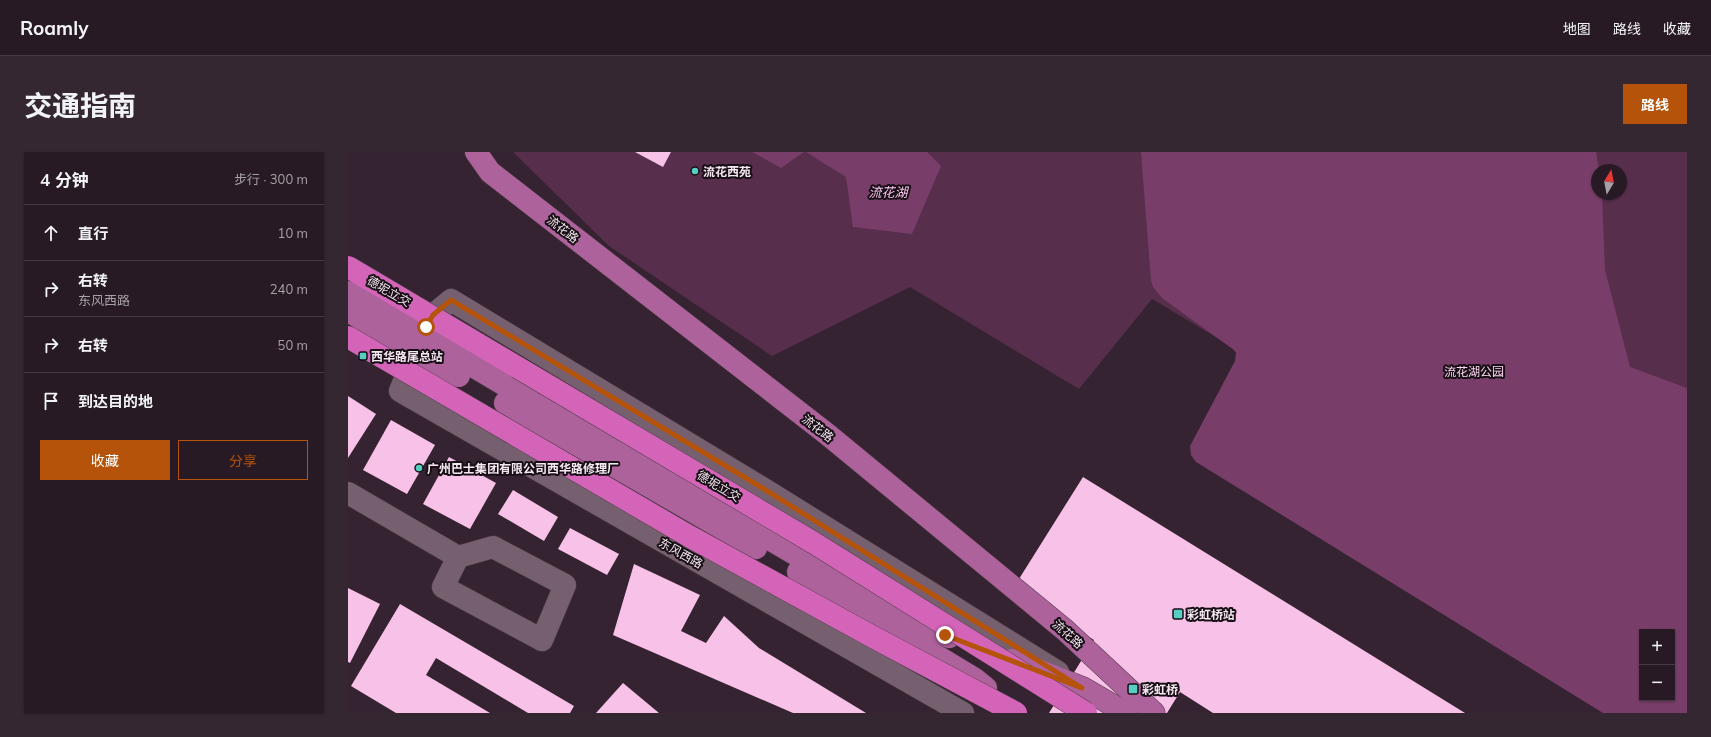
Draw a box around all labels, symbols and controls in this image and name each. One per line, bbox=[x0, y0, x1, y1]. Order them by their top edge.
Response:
text: Roamly bbox=[20, 16, 88, 40]
text: 地图 bbox=[1563, 20, 1591, 38]
text: 路线 bbox=[1613, 20, 1641, 38]
text: 收藏 bbox=[1663, 20, 1691, 38]
button: 路线 bbox=[1623, 84, 1687, 124]
text: 交通指南 bbox=[24, 88, 136, 123]
place label: 流花西苑 bbox=[703, 164, 751, 179]
north arrow bbox=[1591, 164, 1627, 200]
marker: 流花西苑 bbox=[690, 166, 700, 176]
text: 4 分钟 bbox=[40, 169, 89, 190]
text: 步行 · 300 m bbox=[234, 171, 308, 187]
water label: 流花湖 bbox=[868, 184, 909, 200]
street label: 流花路 bbox=[544, 212, 582, 246]
icon: ahead bbox=[40, 222, 62, 244]
text: 直行 bbox=[78, 224, 108, 243]
text: 10 m bbox=[278, 225, 308, 241]
text: 右转 bbox=[78, 271, 108, 290]
street label: 德坭立交 bbox=[364, 273, 414, 309]
icon: right bbox=[40, 278, 62, 300]
text: 240 m bbox=[270, 281, 308, 297]
text: 东风西路 bbox=[78, 292, 130, 308]
route start bbox=[417, 318, 435, 336]
icon: right bbox=[40, 334, 62, 356]
text: 右转 bbox=[78, 336, 108, 355]
text: 50 m bbox=[278, 337, 308, 353]
place label: 西华路尾总站 bbox=[371, 349, 443, 364]
marker: 西华路尾总站 bbox=[358, 351, 368, 361]
park label: 流花湖公园 bbox=[1444, 364, 1504, 379]
icon: arrive bbox=[40, 390, 62, 412]
text: 到达目的地 bbox=[78, 392, 153, 411]
street label: 流花路 bbox=[799, 411, 837, 445]
button: 收藏 bbox=[40, 440, 170, 480]
button: 分享 bbox=[178, 440, 308, 480]
place label: 广州巴士集团有限公司西华路修理厂 bbox=[427, 461, 619, 476]
marker: 广州巴士集团有限公司西华路修理厂 bbox=[414, 463, 424, 473]
street label: 德坭立交 bbox=[695, 467, 743, 505]
street label: 东风西路 bbox=[656, 535, 706, 571]
place label: 彩虹桥站 bbox=[1187, 607, 1235, 622]
marker: 彩虹桥站 bbox=[1172, 608, 1184, 620]
street label: 流花路 bbox=[1050, 616, 1086, 652]
route end bbox=[936, 626, 954, 644]
map controls bbox=[1639, 629, 1675, 701]
button: + bbox=[1639, 629, 1675, 665]
button: − bbox=[1639, 665, 1675, 701]
place label: 彩虹桥 bbox=[1142, 682, 1178, 697]
marker: 彩虹桥 bbox=[1127, 683, 1139, 695]

